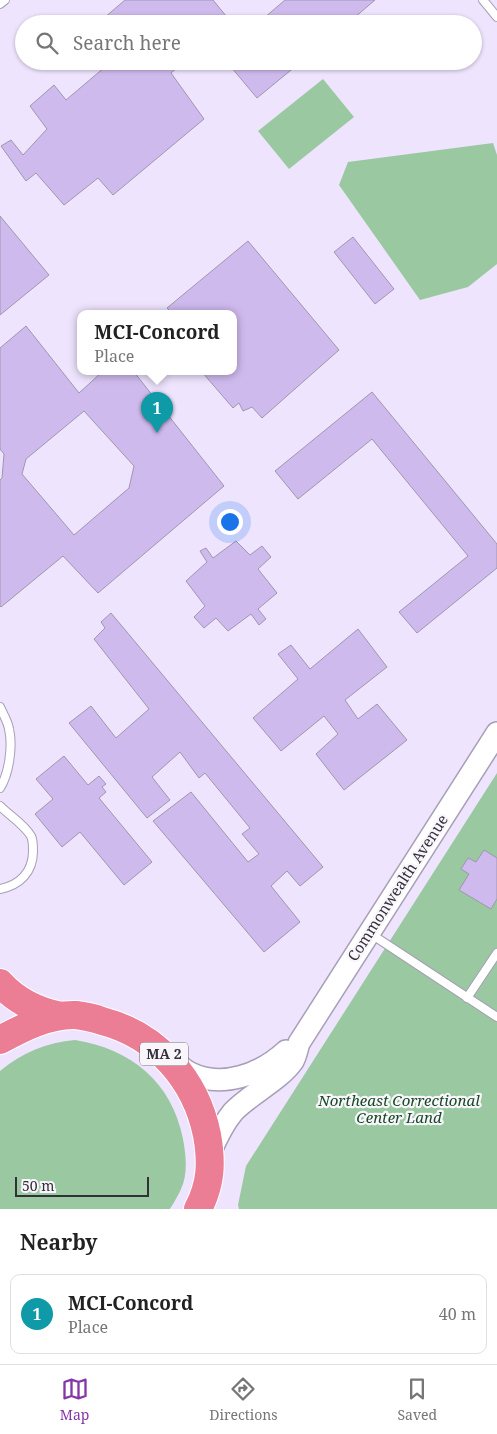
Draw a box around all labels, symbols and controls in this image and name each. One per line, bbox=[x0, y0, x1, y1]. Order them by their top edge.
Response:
search box bbox=[15, 15, 482, 70]
icon: search bbox=[33, 29, 61, 57]
text: Search here bbox=[73, 30, 181, 56]
popup bbox=[77, 310, 237, 375]
text: MCI-Concord bbox=[94, 319, 220, 345]
text: Place bbox=[94, 345, 134, 367]
pin: 1 bbox=[141, 392, 173, 433]
your location bbox=[217, 509, 243, 535]
street label: Commonwealth Avenue bbox=[342, 810, 452, 965]
road number: MA 2 bbox=[140, 1042, 188, 1066]
park label: Northeast Correctional Center Land bbox=[317, 1090, 480, 1127]
scale bar bbox=[15, 1174, 149, 1197]
text: 50 m bbox=[22, 1176, 55, 1195]
text: Nearby bbox=[20, 1228, 98, 1256]
text: MCI-Concord bbox=[68, 1290, 193, 1316]
text: 1 bbox=[32, 1303, 42, 1325]
text: 40 m bbox=[439, 1303, 476, 1325]
text: Place bbox=[68, 1316, 108, 1338]
tab: Map bbox=[60, 1375, 89, 1424]
tab: Directions bbox=[209, 1375, 278, 1424]
tab: Saved bbox=[397, 1375, 437, 1424]

